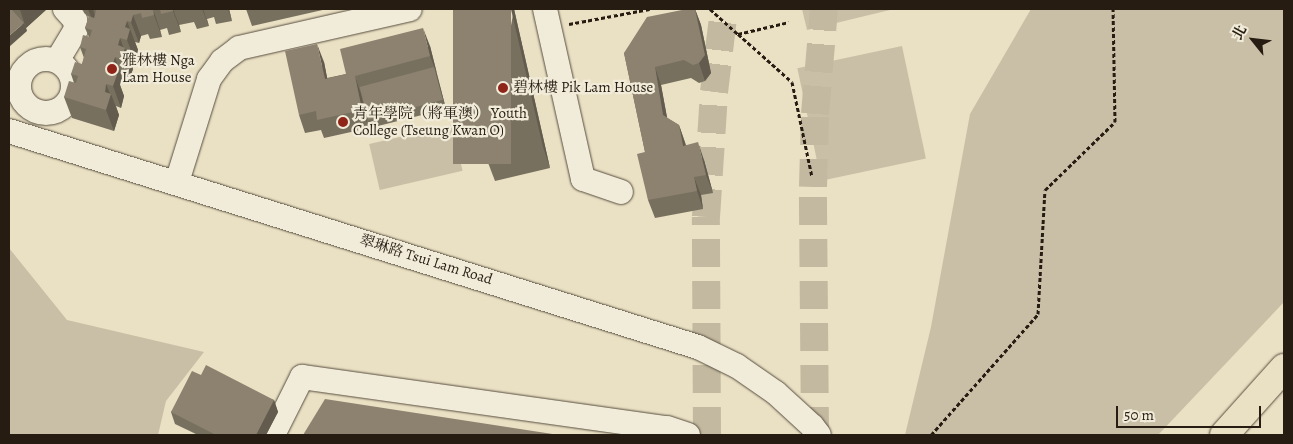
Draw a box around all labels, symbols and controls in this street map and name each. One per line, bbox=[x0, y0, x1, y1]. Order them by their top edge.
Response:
north arrow bbox=[1228, 15, 1278, 65]
text: 北 bbox=[1228, 22, 1251, 43]
place label: 雅林樓 Nga Lam House bbox=[122, 51, 195, 86]
marker: 雅林樓 Nga Lam House bbox=[106, 63, 118, 75]
place label: 碧林樓 Pik Lam House bbox=[513, 79, 653, 97]
marker: 碧林樓 Pik Lam House bbox=[497, 82, 509, 94]
place label: 青年學院（將軍澳） Youth College (Tseung Kwan O) bbox=[353, 104, 527, 139]
marker: 青年學院（將軍澳） Youth College (Tseung Kwan O) bbox=[337, 116, 349, 128]
street label: 翠琳路 Tsui Lam Road bbox=[357, 231, 495, 289]
scale bar bbox=[1118, 396, 1263, 428]
text: 50 m bbox=[1124, 405, 1154, 425]

